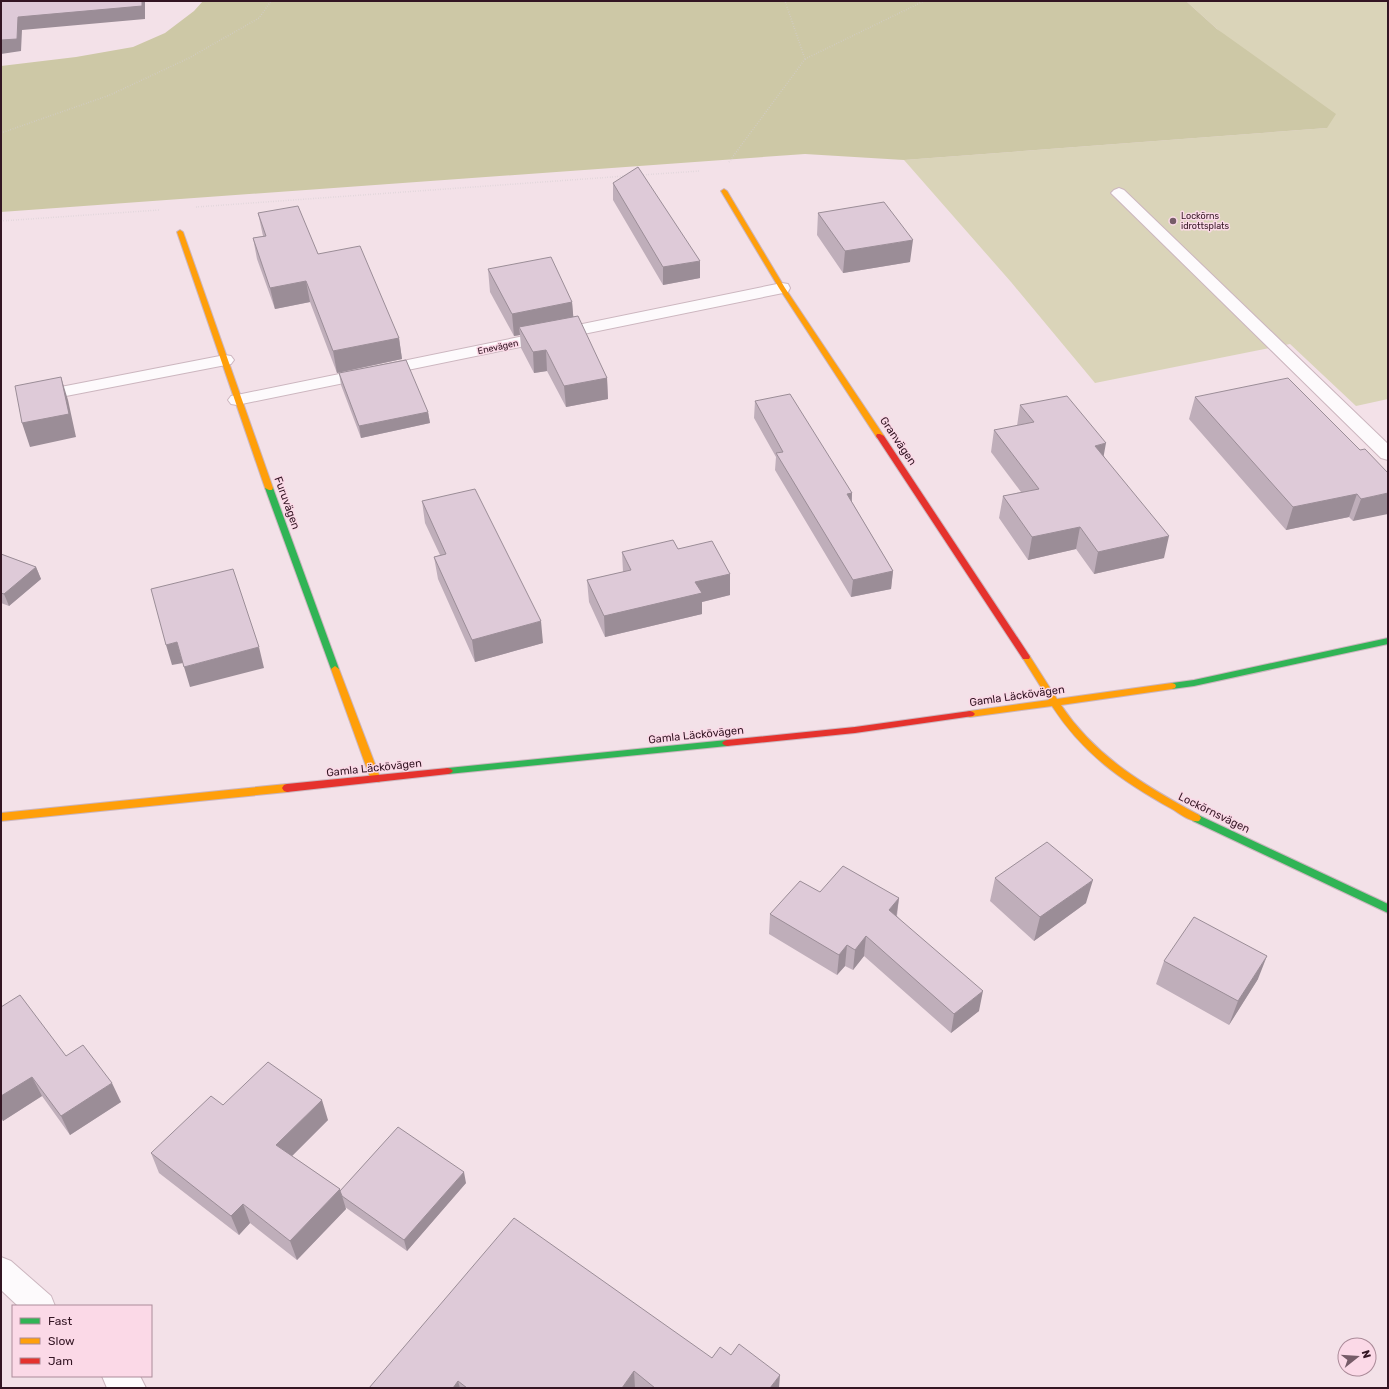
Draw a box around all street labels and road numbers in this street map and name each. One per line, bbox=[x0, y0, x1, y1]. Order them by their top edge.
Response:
street label: Enevägen bbox=[477, 338, 519, 356]
street label: Granvägen bbox=[877, 414, 919, 468]
street label: Furuvägen bbox=[271, 475, 303, 531]
street label: Gamla Läckövägen bbox=[969, 683, 1065, 709]
street label: Gamla Läckövägen bbox=[648, 724, 744, 746]
street label: Gamla Läckövägen bbox=[326, 757, 422, 779]
street label: Lockörnsvägen bbox=[1176, 790, 1252, 836]

